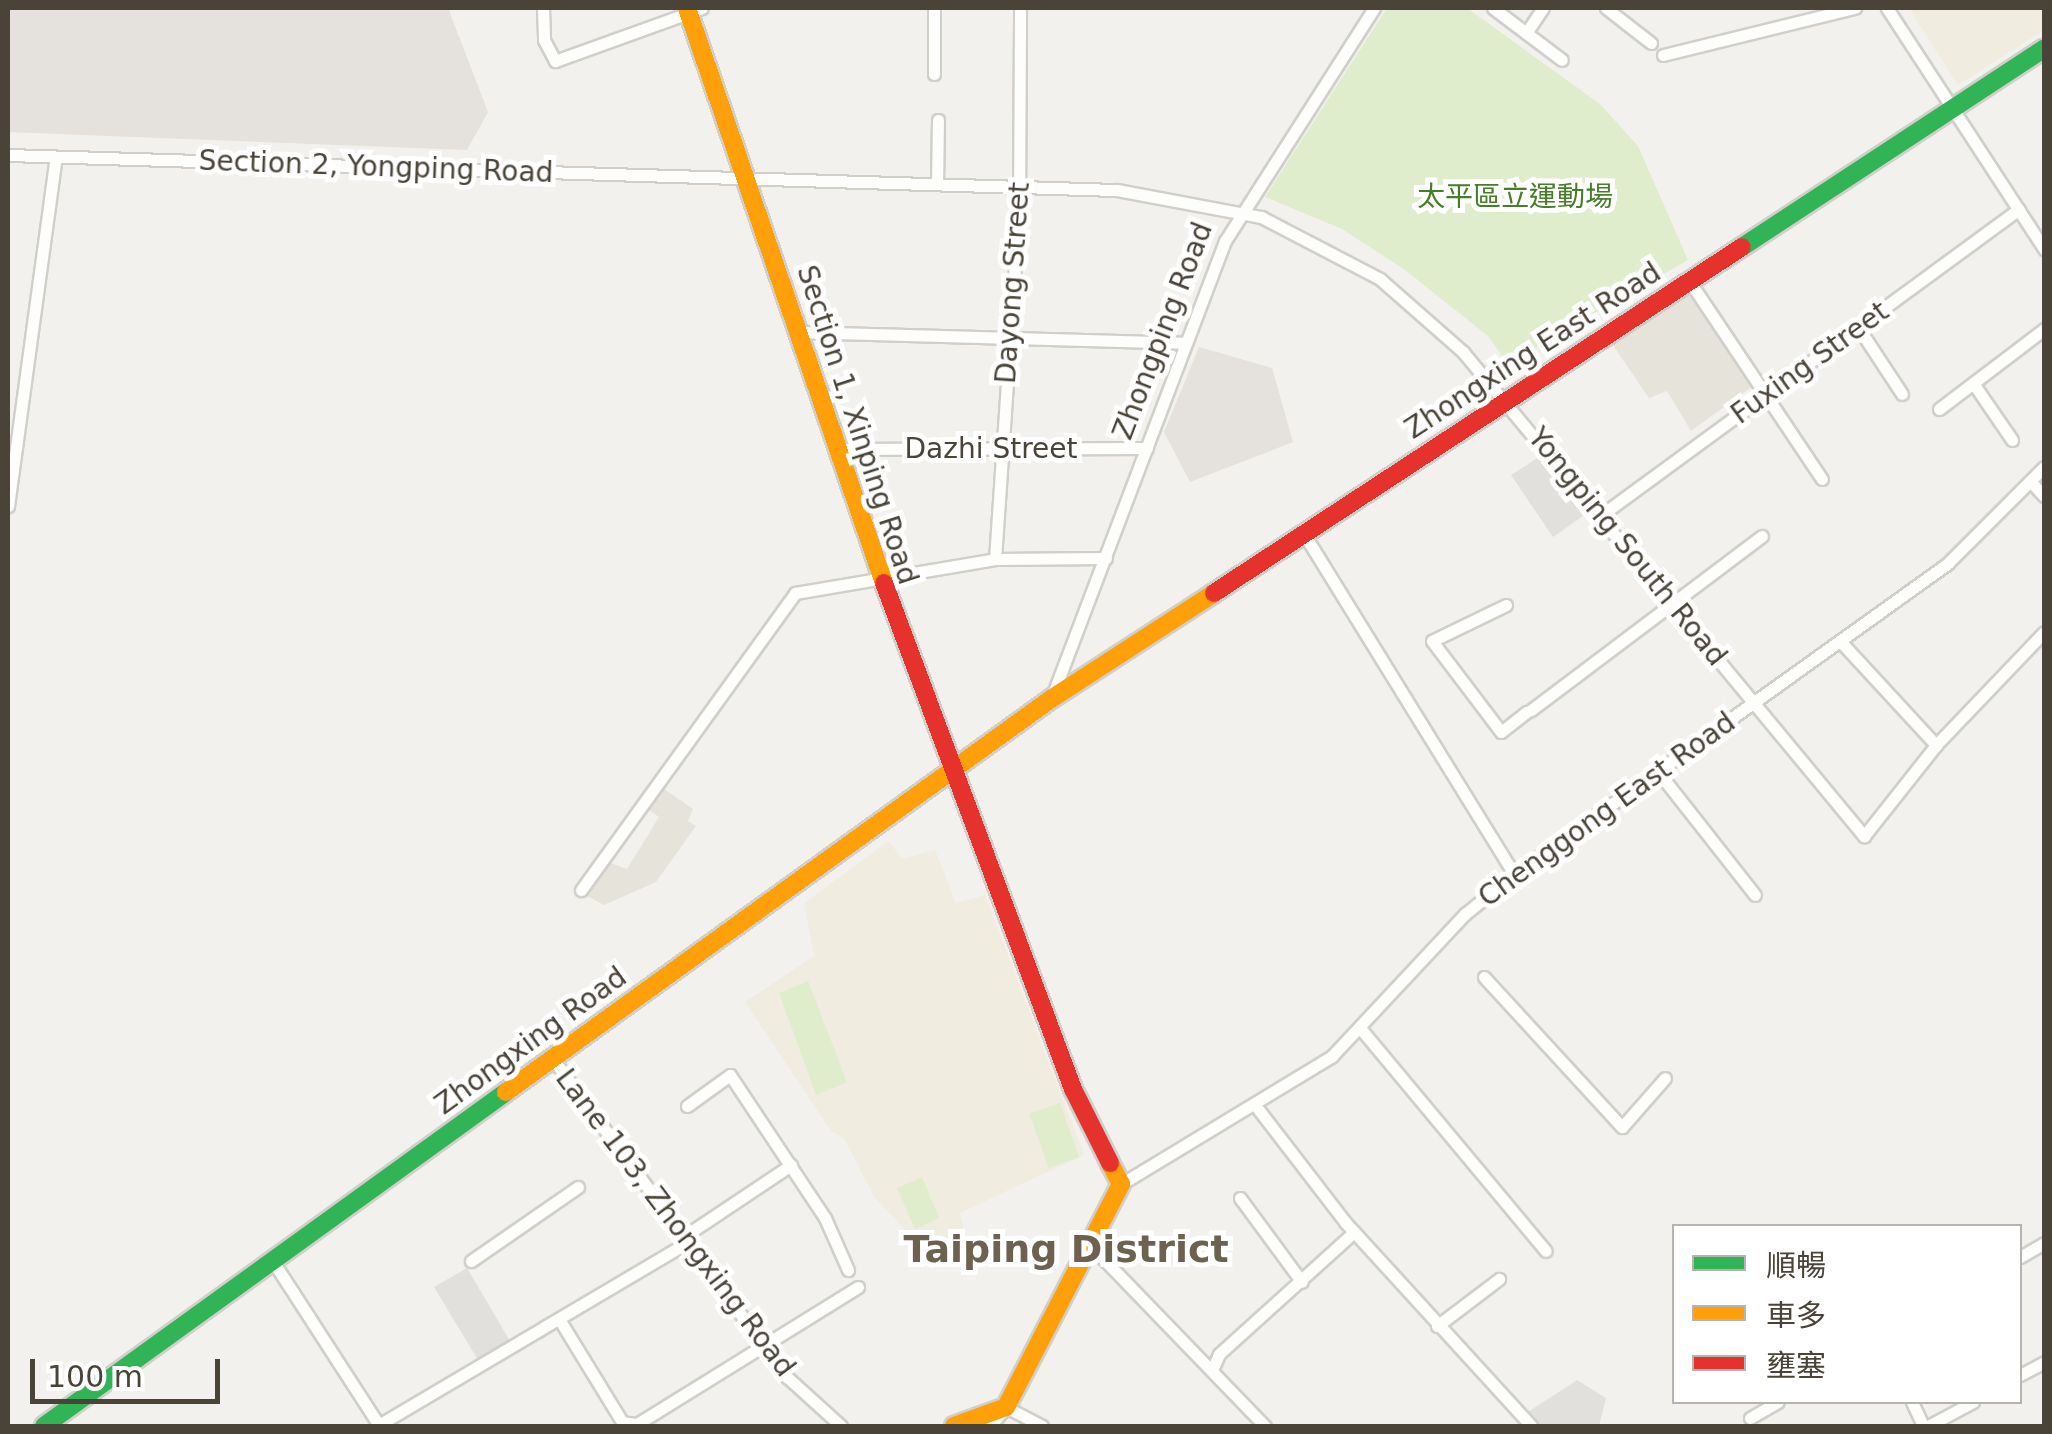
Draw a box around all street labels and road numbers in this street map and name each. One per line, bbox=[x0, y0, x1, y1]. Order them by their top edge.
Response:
street label: Section 2, Yongping Road bbox=[198, 144, 554, 190]
street label: Dayong Street bbox=[989, 181, 1037, 385]
street label: Zhongping Road bbox=[1106, 218, 1220, 444]
street label: Zhongxing East Road bbox=[1399, 256, 1667, 446]
street label: Section 1, Xinping Road bbox=[789, 261, 925, 589]
street label: Fuxing Street bbox=[1725, 295, 1895, 431]
street label: Yongping South Road bbox=[1521, 421, 1733, 673]
street label: Dazhi Street bbox=[905, 432, 1077, 466]
street label: Chenggong East Road bbox=[1472, 706, 1742, 914]
street label: Zhongxing Road bbox=[429, 960, 633, 1122]
street label: Lane 103, Zhongxing Road bbox=[548, 1063, 802, 1383]

